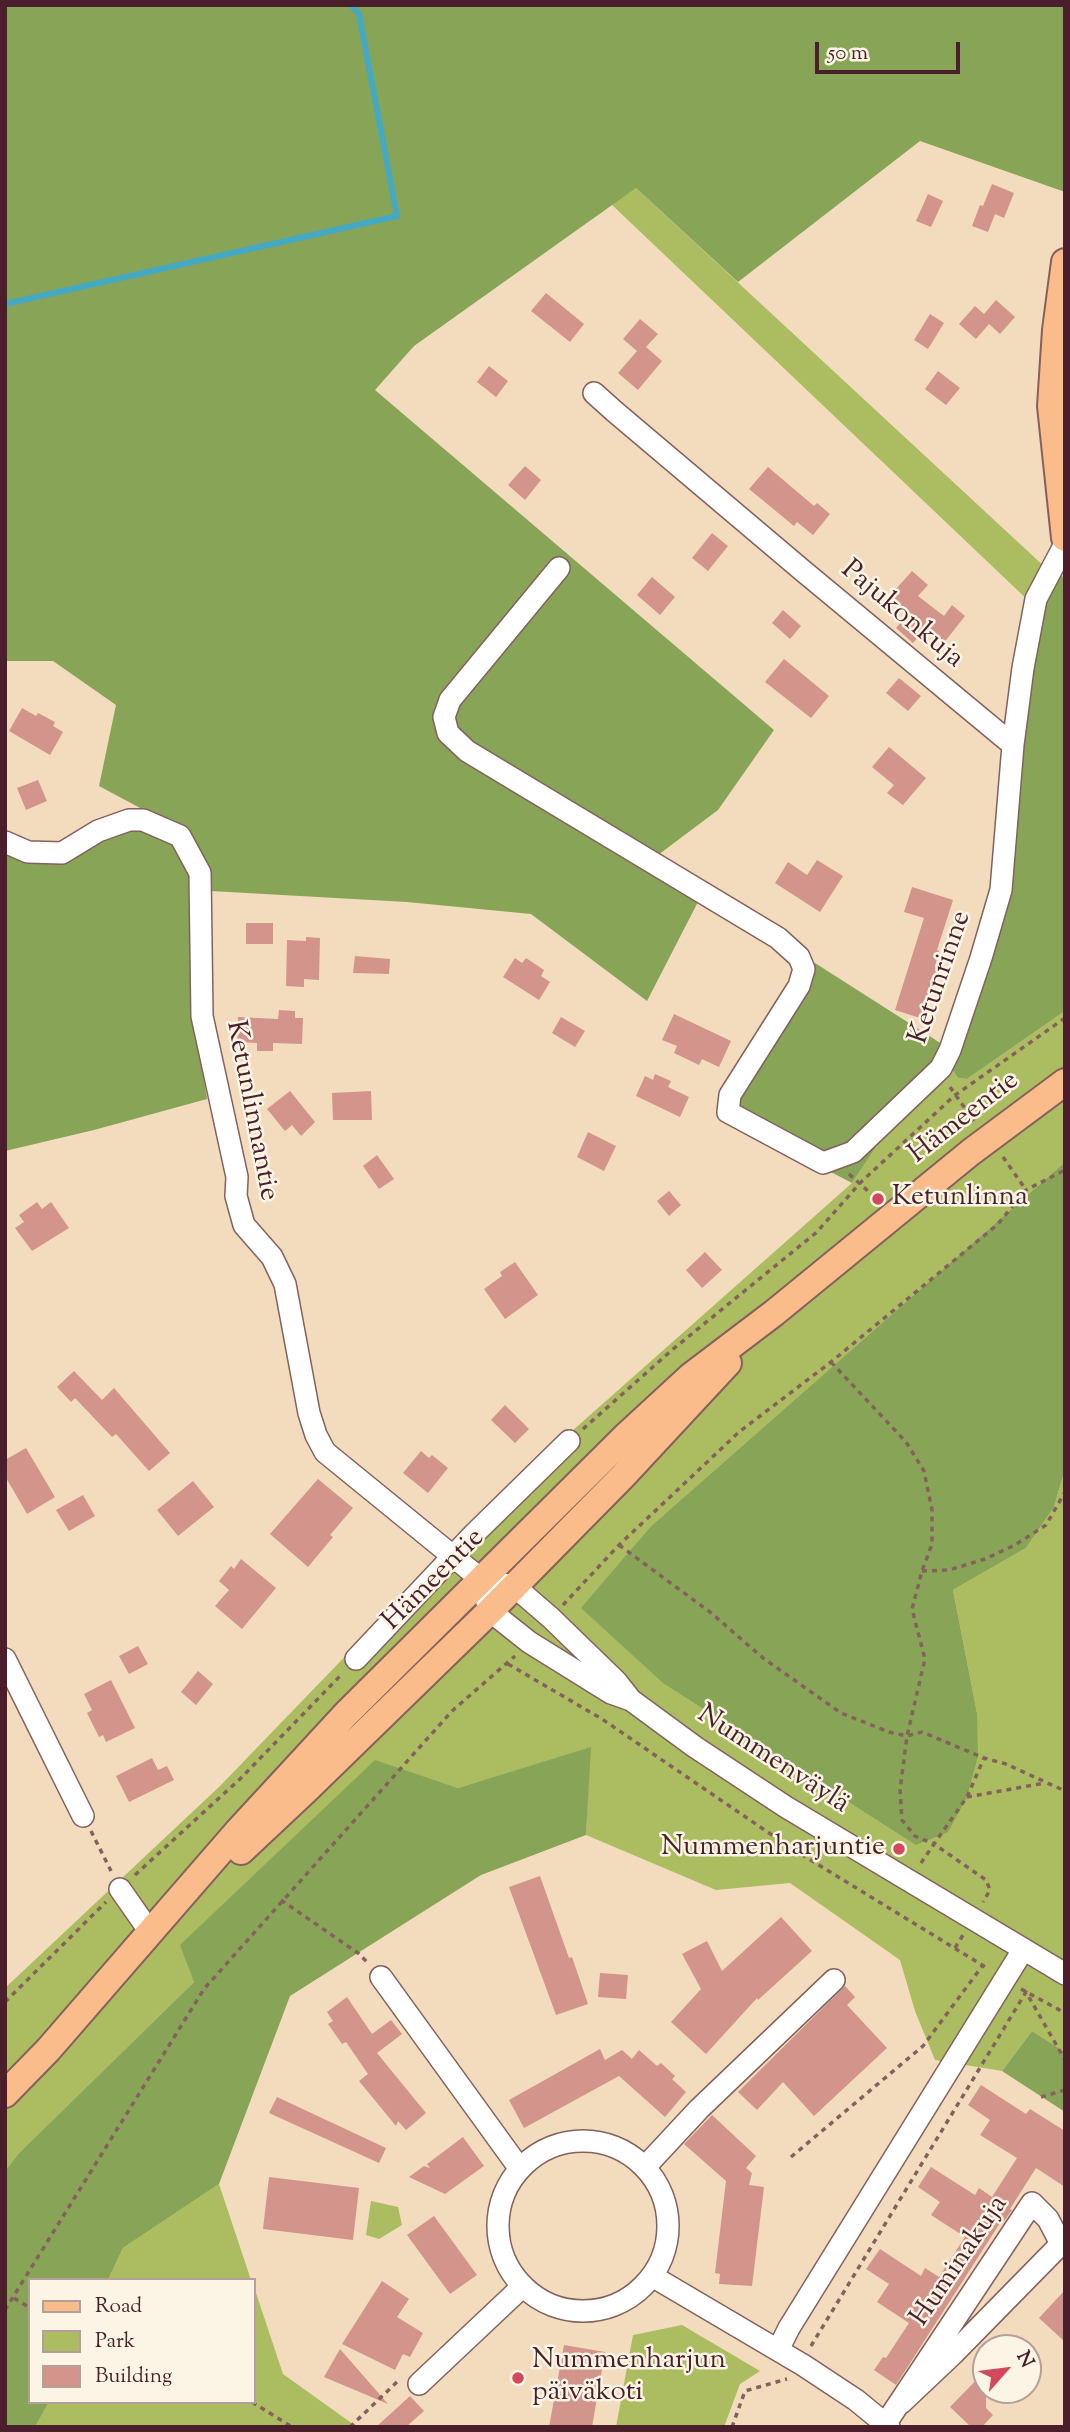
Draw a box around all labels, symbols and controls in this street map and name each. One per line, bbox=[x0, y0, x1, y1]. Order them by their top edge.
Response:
scale bar bbox=[818, 28, 963, 72]
text: 50 m bbox=[828, 39, 868, 69]
street label: Pajukonkuja bbox=[833, 555, 969, 677]
street label: Ketunrinne bbox=[904, 907, 980, 1049]
street label: Ketunlinnantie bbox=[216, 1018, 284, 1204]
street label: Hämeentie bbox=[903, 1066, 1027, 1172]
place label: Ketunlinna bbox=[892, 1182, 1028, 1216]
marker: Ketunlinna bbox=[870, 1191, 886, 1207]
street label: Hämeentie bbox=[377, 1523, 493, 1639]
street label: Nummenväylä bbox=[690, 1699, 854, 1823]
place label: Nummenharjuntie bbox=[661, 1832, 885, 1866]
marker: Nummenharjuntie bbox=[891, 1841, 907, 1857]
street label: Huminakuja bbox=[905, 2190, 1017, 2334]
legend bbox=[28, 2278, 256, 2404]
text: Road bbox=[95, 2292, 142, 2322]
text: Park bbox=[95, 2327, 135, 2357]
north arrow bbox=[972, 2334, 1042, 2404]
place label: Nummenharjun päiväkoti bbox=[532, 2345, 726, 2411]
text: N bbox=[1009, 2347, 1040, 2373]
text: Building bbox=[95, 2362, 172, 2392]
marker: Nummenharjun päiväkoti bbox=[510, 2370, 526, 2386]

